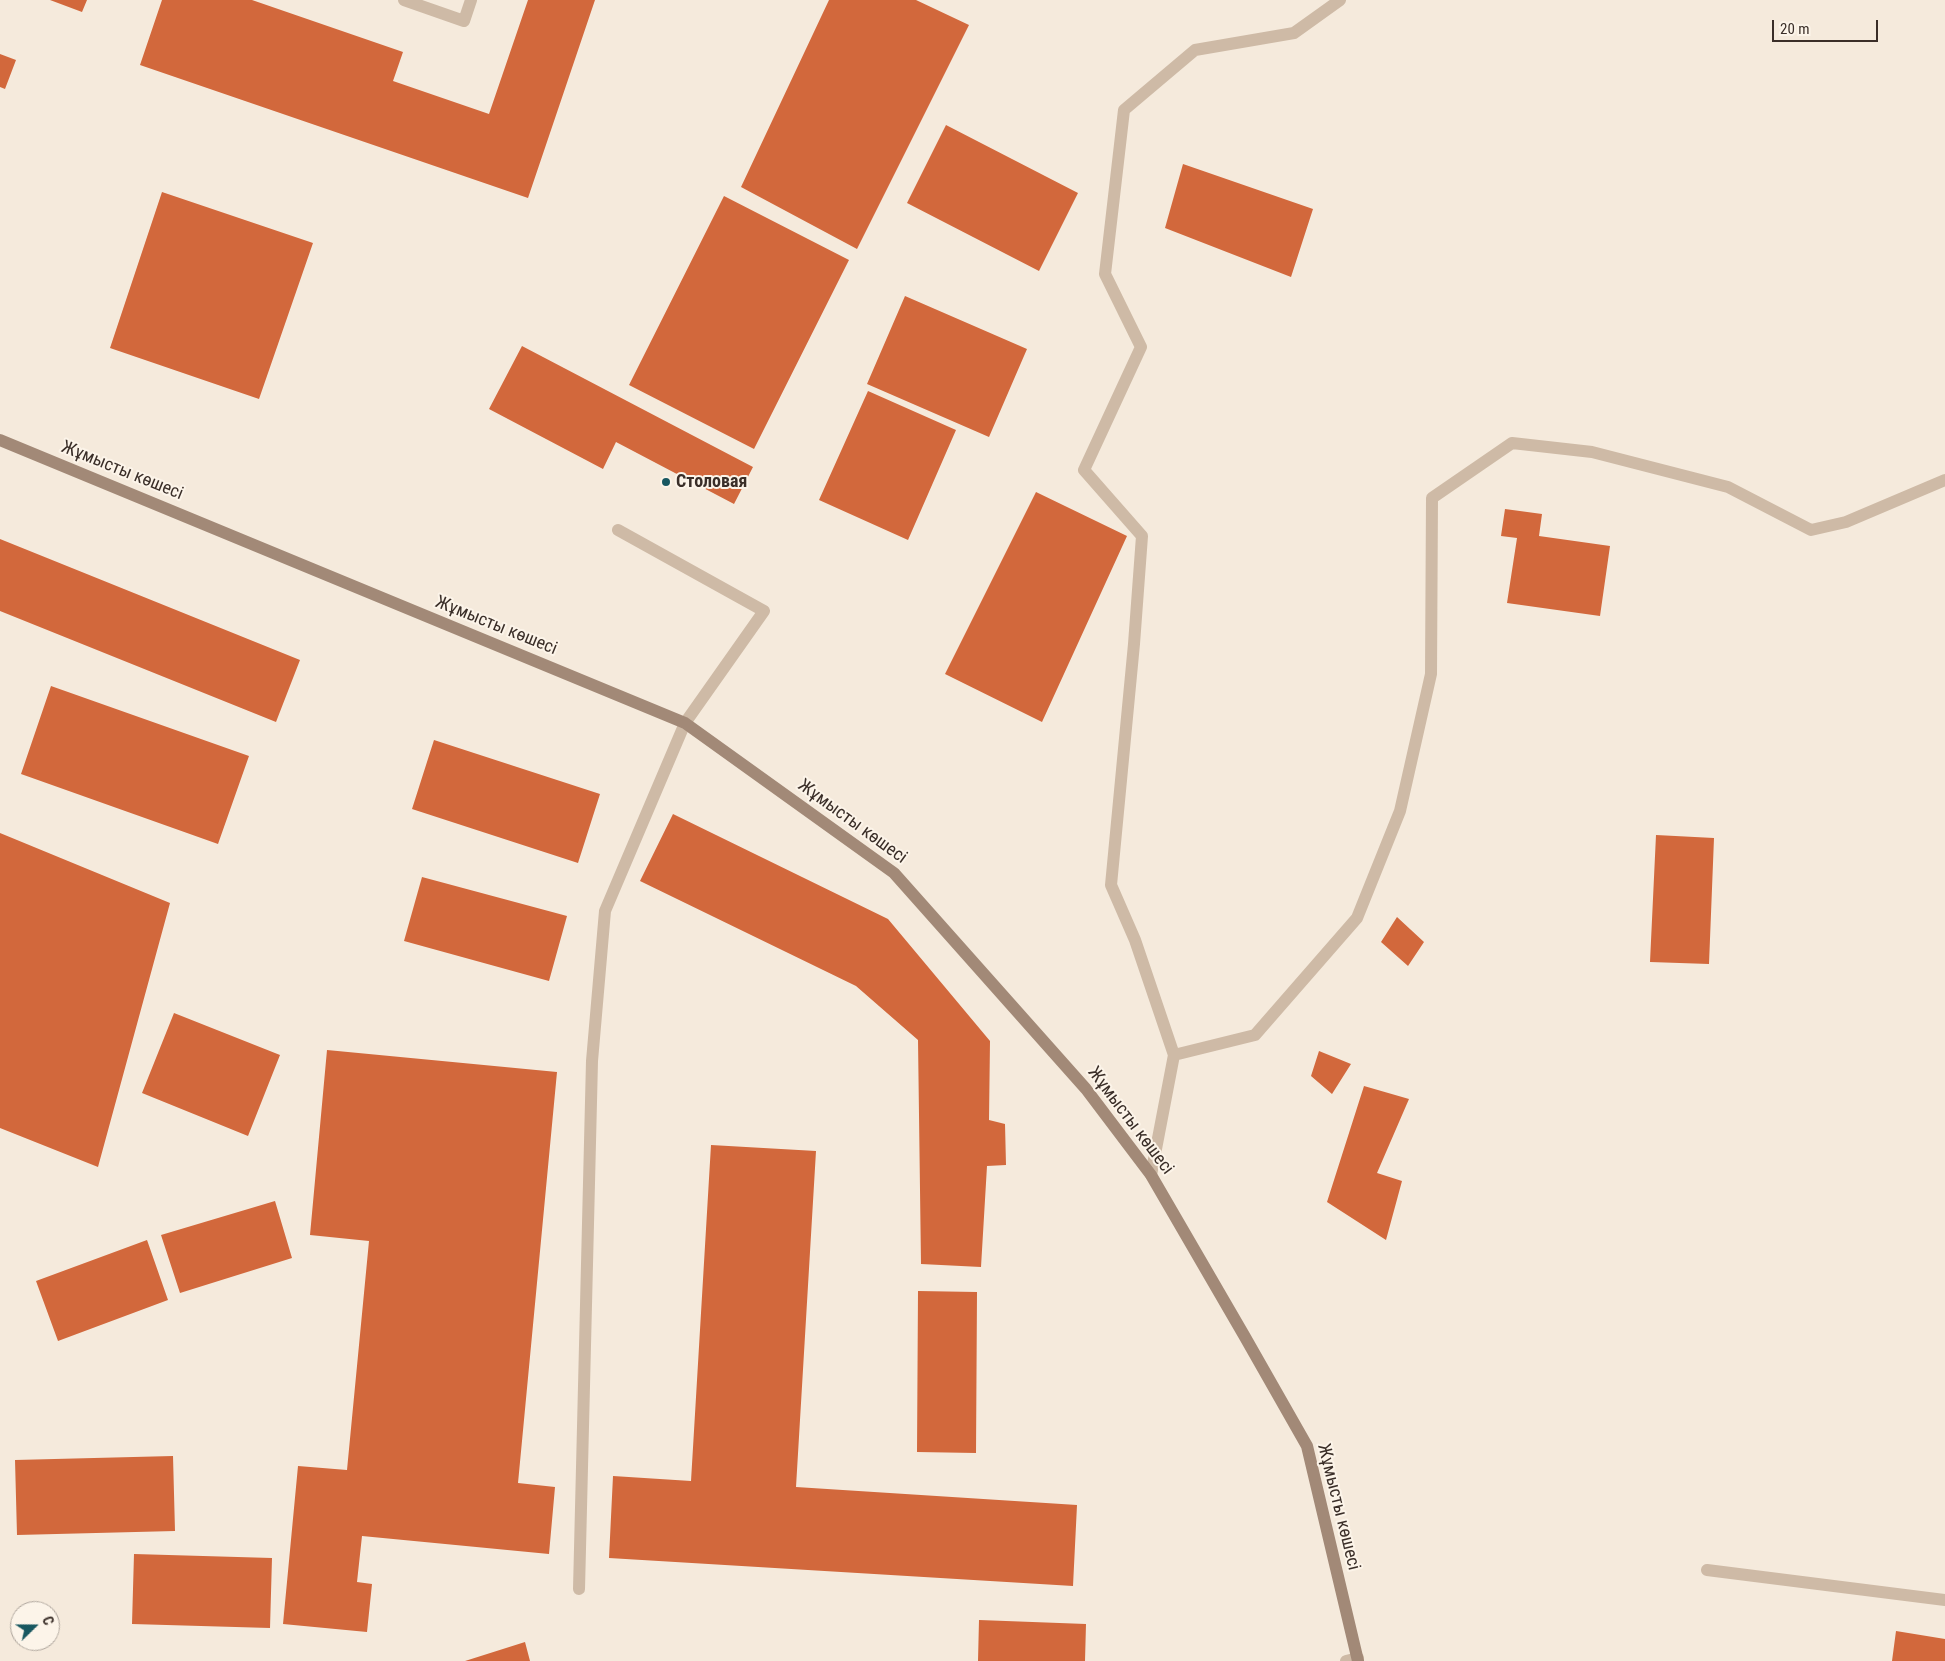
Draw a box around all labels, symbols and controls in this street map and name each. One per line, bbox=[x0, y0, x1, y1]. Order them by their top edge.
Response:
scale bar bbox=[1775, 10, 1881, 42]
text: 20 m bbox=[1780, 20, 1810, 38]
street label: Жұмысты көшесі bbox=[58, 437, 186, 505]
place label: Столовая bbox=[676, 471, 747, 493]
marker: Столовая bbox=[660, 476, 672, 488]
street label: Жұмысты көшесі bbox=[432, 592, 560, 660]
street label: Жұмысты көшесі bbox=[793, 775, 911, 869]
street label: Жұмысты көшесі bbox=[1082, 1063, 1178, 1179]
street label: Жұмысты көшесі bbox=[1312, 1442, 1364, 1572]
north arrow bbox=[10, 1601, 60, 1651]
text: С bbox=[39, 1614, 57, 1627]

